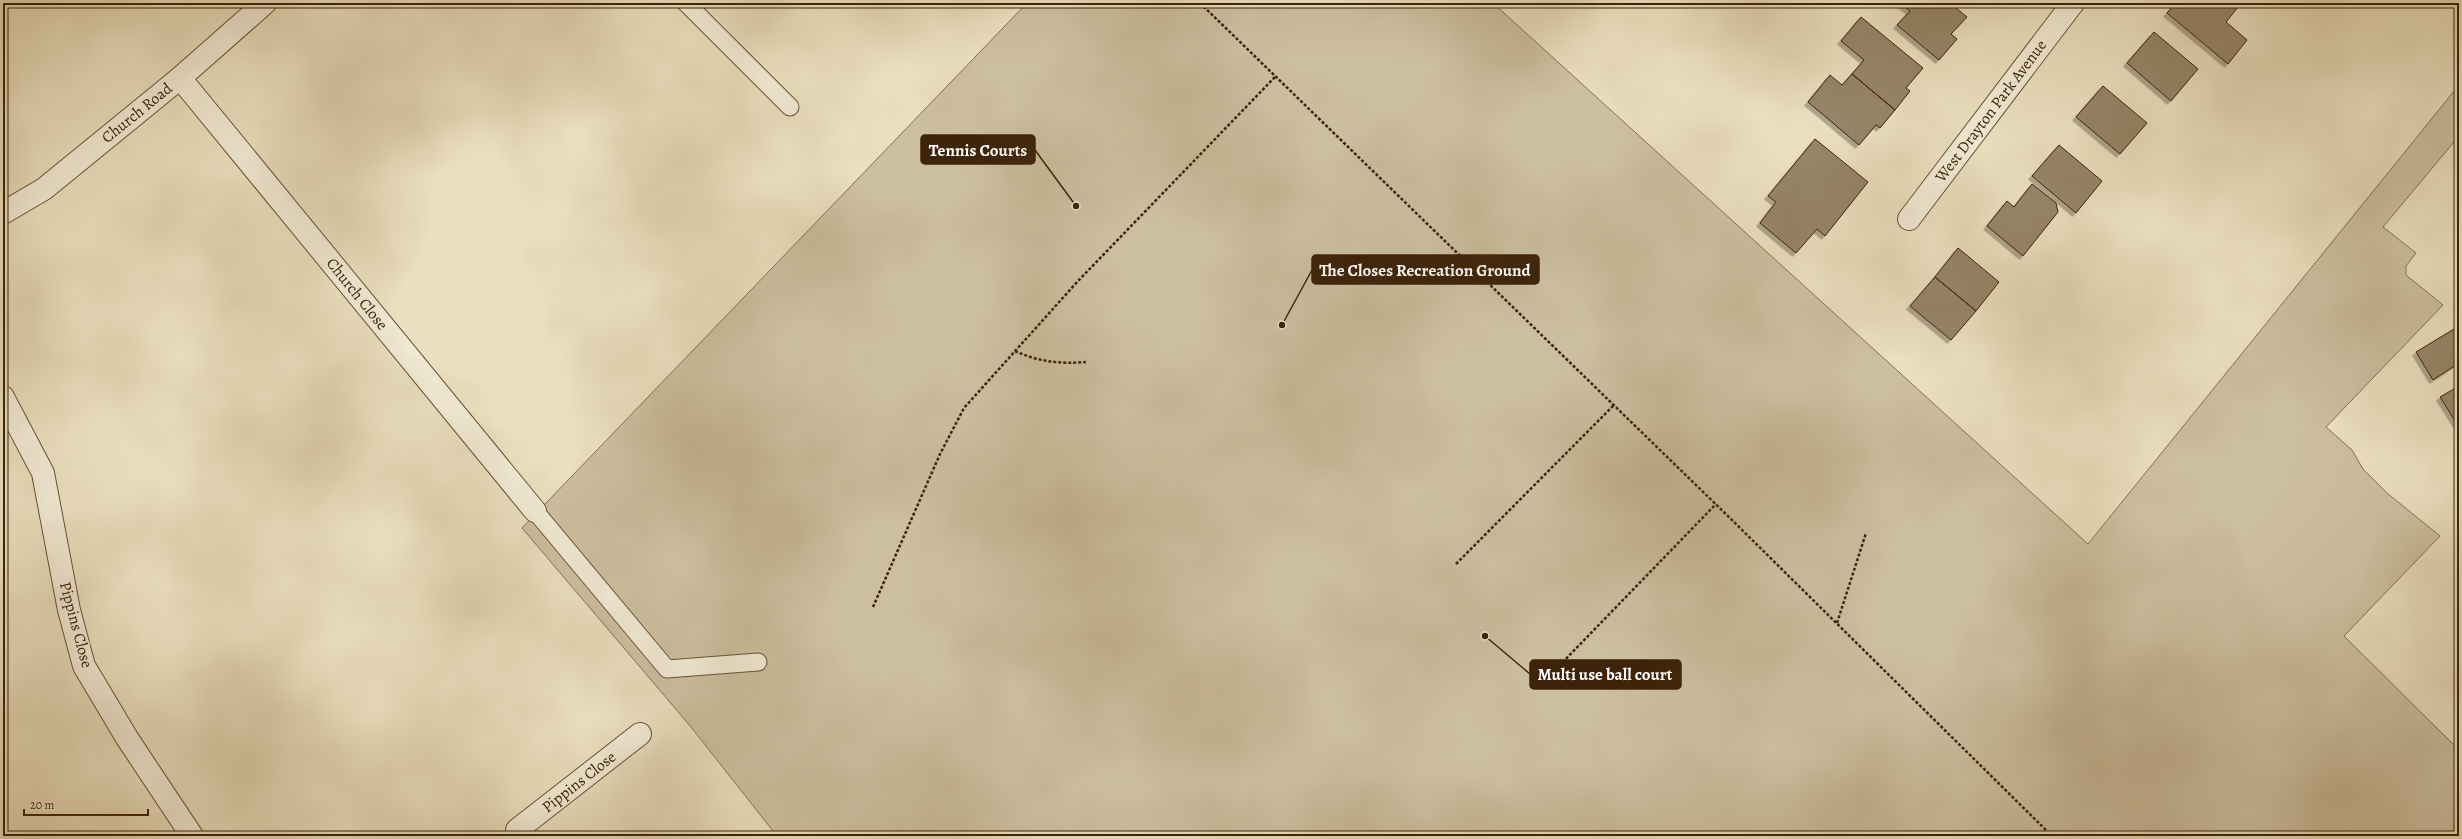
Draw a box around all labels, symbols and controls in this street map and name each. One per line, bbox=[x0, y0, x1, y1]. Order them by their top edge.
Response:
street label: West Drayton Park Avenue bbox=[1929, 35, 2052, 188]
street label: Church Road bbox=[97, 77, 177, 148]
callout: Tennis Courts bbox=[921, 135, 1035, 164]
text: Tennis Courts bbox=[929, 139, 1027, 162]
street label: Church Close bbox=[321, 253, 393, 335]
callout: The Closes Recreation Ground bbox=[1312, 255, 1539, 284]
text: The Closes Recreation Ground bbox=[1319, 259, 1532, 282]
street label: Pippins Close bbox=[54, 579, 98, 671]
callout: Multi use ball court bbox=[1530, 660, 1681, 689]
text: Multi use ball court bbox=[1538, 663, 1673, 686]
street label: Pippins Close bbox=[537, 746, 621, 818]
scale bar bbox=[24, 791, 148, 817]
text: 20 m bbox=[30, 797, 54, 813]

